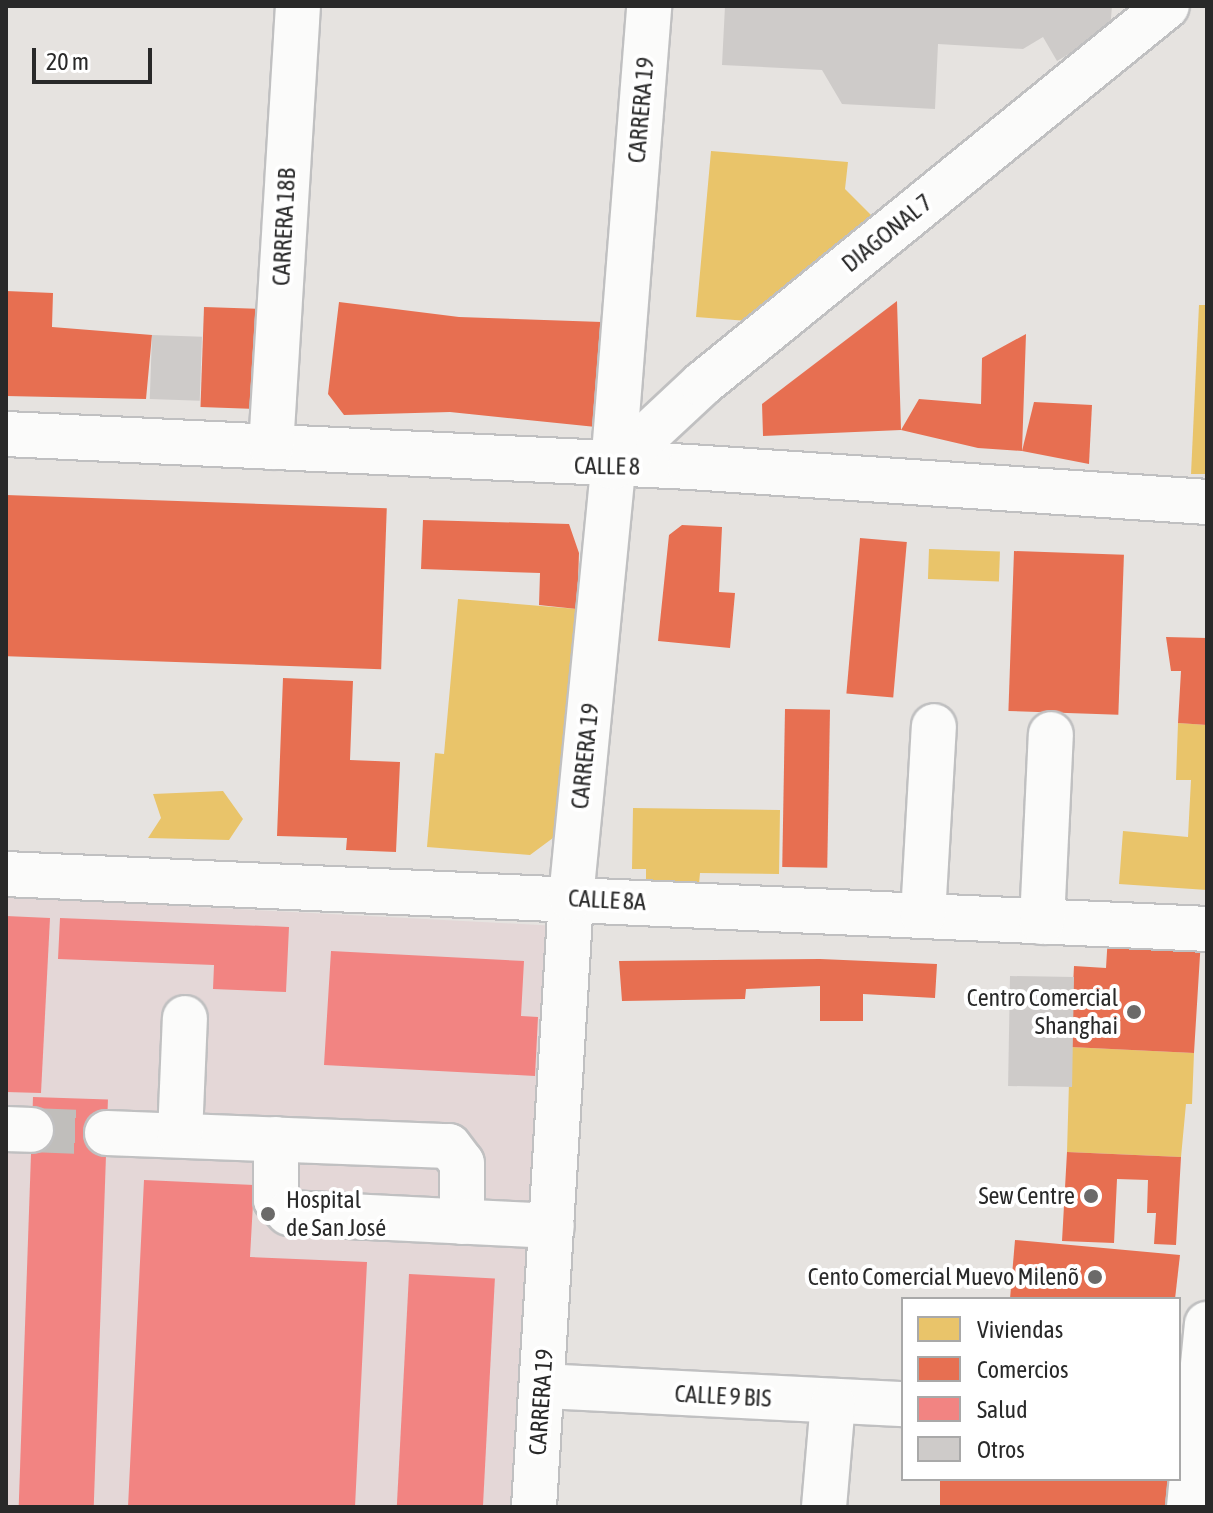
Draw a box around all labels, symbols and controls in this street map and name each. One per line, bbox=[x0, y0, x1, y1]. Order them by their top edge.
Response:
scale bar bbox=[36, 32, 156, 82]
text: 20 m bbox=[46, 48, 89, 75]
street label: CARRERA 19 bbox=[622, 56, 660, 164]
street label: CARRERA 18B bbox=[267, 167, 301, 287]
street label: DIAGONAL 7 bbox=[836, 188, 938, 278]
street label: CALLE 8 bbox=[574, 451, 640, 481]
street label: CARRERA 19 bbox=[565, 702, 605, 810]
street label: CALLE 8A bbox=[567, 884, 647, 916]
place label: Centro Comercial Shanghai bbox=[967, 984, 1118, 1040]
marker: Centro Comercial Shanghai bbox=[1125, 1003, 1143, 1021]
place label: Sew Centre bbox=[978, 1182, 1075, 1210]
place label: Hospital de San José bbox=[286, 1186, 386, 1242]
marker: Sew Centre bbox=[1082, 1187, 1100, 1205]
marker: Hospital de San José bbox=[257, 1203, 279, 1225]
place label: Cento Comercial Muevo Milenõ bbox=[808, 1263, 1079, 1291]
marker: Cento Comercial Muevo Milenõ bbox=[1086, 1268, 1104, 1286]
legend bbox=[901, 1297, 1181, 1481]
text: Viviendas bbox=[977, 1316, 1063, 1343]
street label: CARRERA 19 bbox=[523, 1348, 559, 1456]
text: Comercios bbox=[977, 1356, 1069, 1383]
street label: CALLE 9 BIS bbox=[674, 1379, 772, 1413]
text: Salud bbox=[977, 1396, 1028, 1423]
text: Otros bbox=[977, 1436, 1025, 1463]

